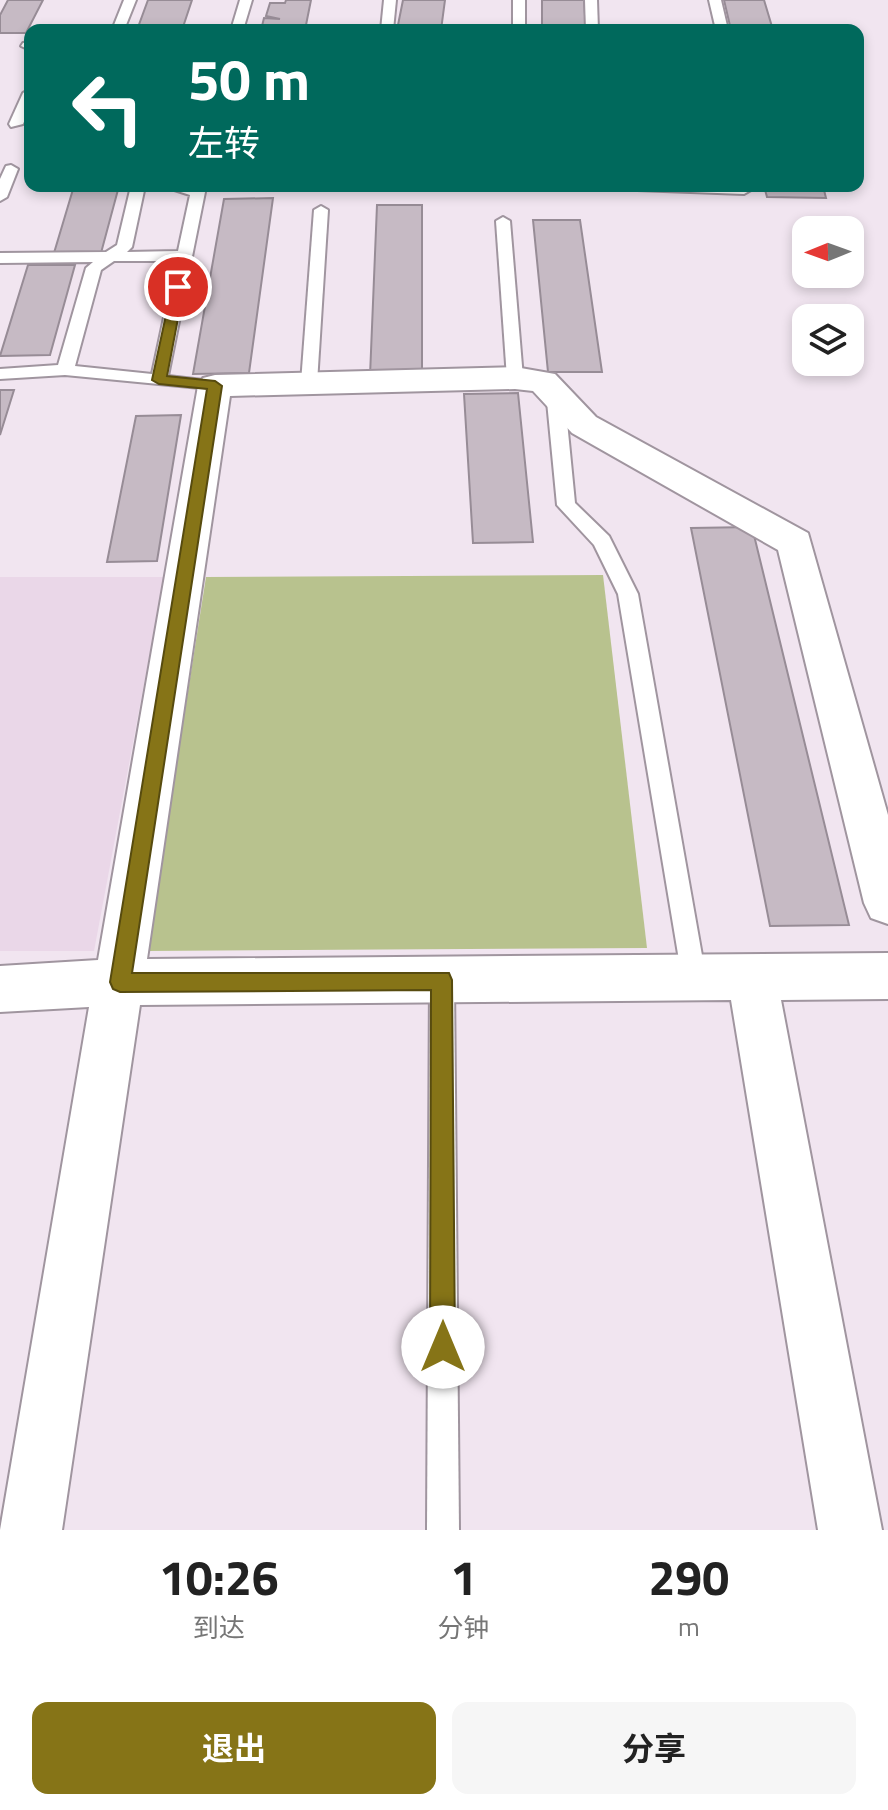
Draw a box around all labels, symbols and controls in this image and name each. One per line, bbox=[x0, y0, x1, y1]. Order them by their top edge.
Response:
text: 50 m bbox=[188, 37, 310, 122]
icon: left bbox=[56, 56, 160, 160]
text: 左转 bbox=[188, 115, 260, 170]
north arrow bbox=[792, 216, 864, 288]
map controls bbox=[792, 216, 864, 376]
pin bbox=[144, 253, 212, 321]
icon: arrive bbox=[156, 265, 200, 309]
button: layers bbox=[792, 304, 864, 376]
position arrow bbox=[401, 1305, 485, 1389]
text: 10:26 bbox=[159, 1541, 279, 1614]
text: 1 bbox=[450, 1541, 477, 1614]
text: 290 bbox=[648, 1541, 729, 1614]
text: m bbox=[678, 1607, 700, 1646]
text: 到达 bbox=[193, 1608, 245, 1647]
text: 分钟 bbox=[438, 1608, 490, 1647]
button: 退出 bbox=[32, 1702, 436, 1794]
button: 分享 bbox=[452, 1702, 856, 1794]

